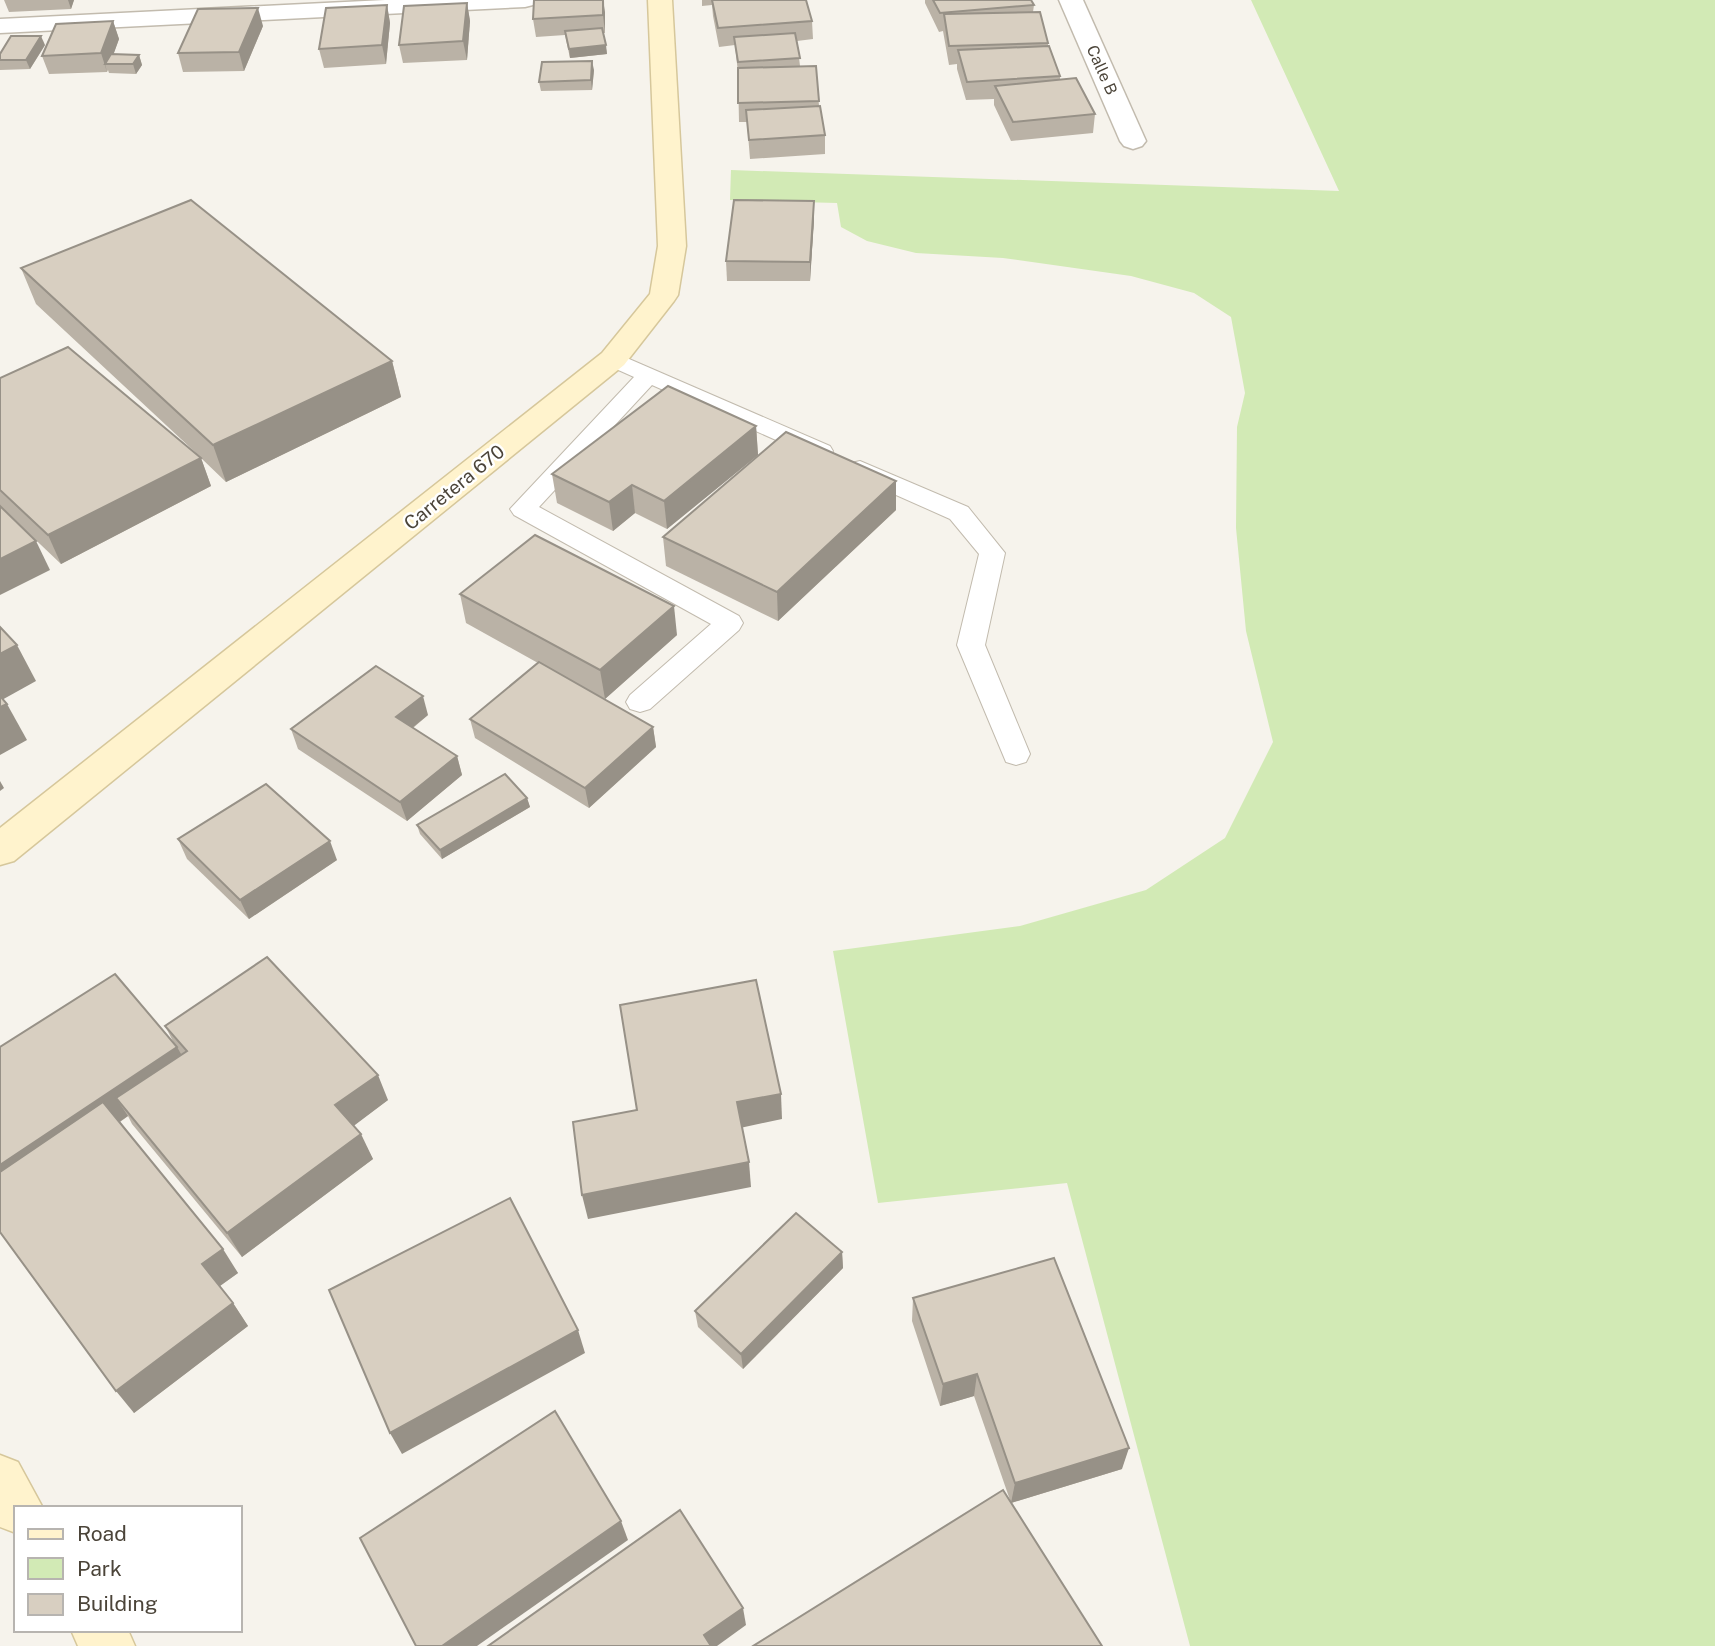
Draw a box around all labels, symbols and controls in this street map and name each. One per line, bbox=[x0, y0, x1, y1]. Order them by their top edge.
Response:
street label: Calle B bbox=[1083, 42, 1121, 98]
street label: Carretera 670 bbox=[399, 440, 509, 534]
legend bbox=[14, 1506, 242, 1632]
text: Road bbox=[77, 1521, 127, 1546]
text: Park bbox=[77, 1556, 122, 1581]
text: Building bbox=[77, 1591, 158, 1616]

